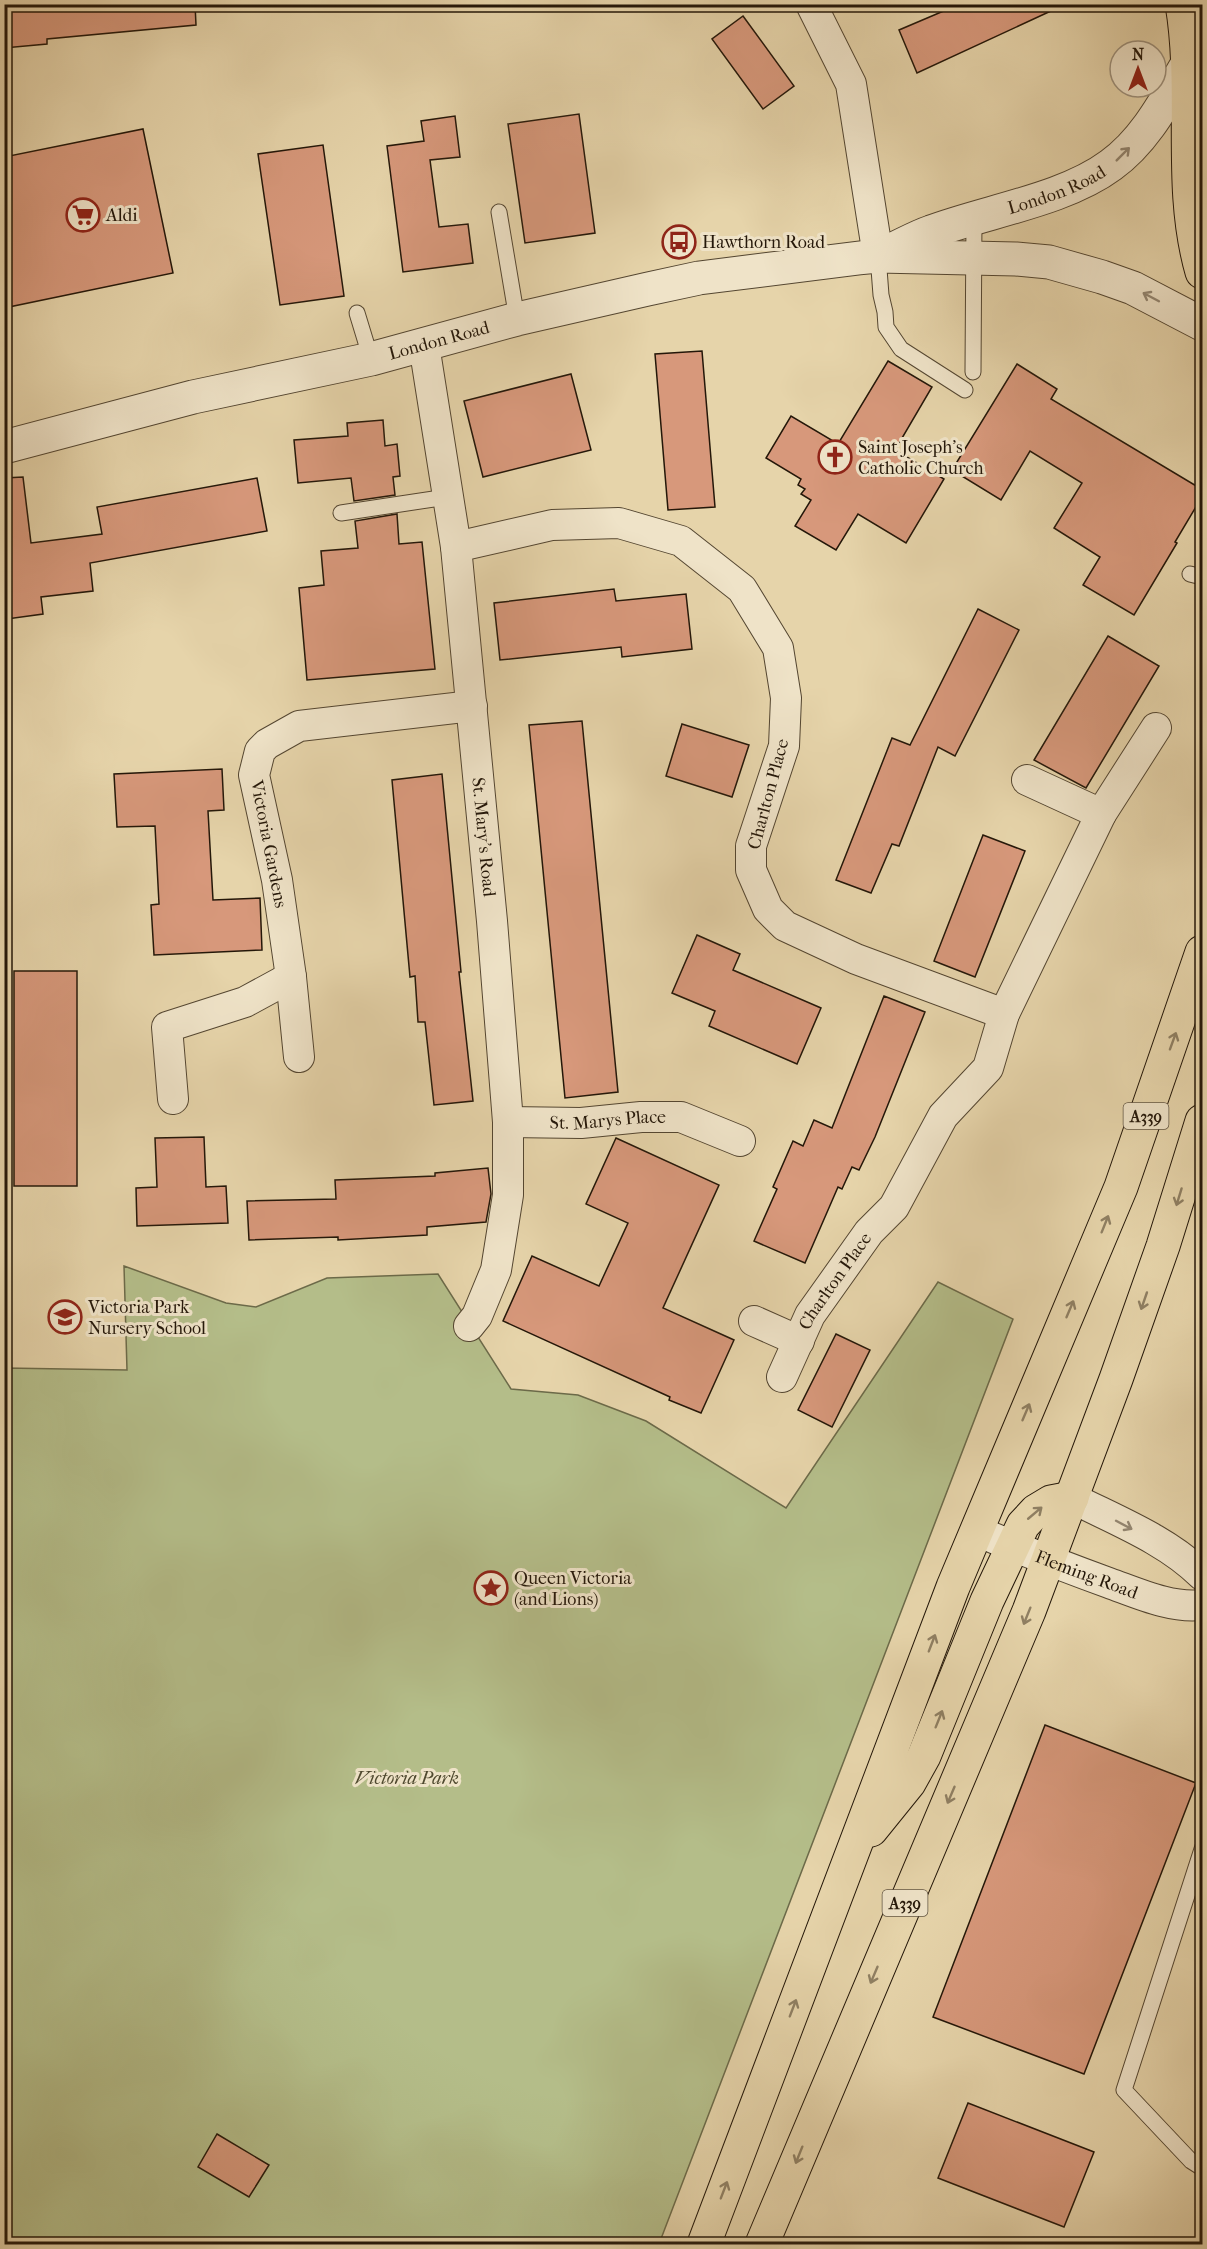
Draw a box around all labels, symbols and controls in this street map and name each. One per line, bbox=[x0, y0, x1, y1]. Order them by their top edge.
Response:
north arrow bbox=[1108, 39, 1168, 99]
text: N bbox=[1132, 45, 1145, 64]
one-way arrow bbox=[1115, 147, 1130, 161]
street label: London Road bbox=[1005, 161, 1110, 219]
supermarket icon: Aldi bbox=[65, 197, 101, 233]
place label: Aldi bbox=[105, 205, 138, 226]
bus stop icon: Hawthorn Road bbox=[661, 224, 697, 260]
place label: Hawthorn Road bbox=[702, 232, 825, 253]
one-way arrow bbox=[1142, 291, 1160, 302]
street label: London Road bbox=[386, 317, 492, 365]
place label: Saint Joseph's Catholic Church bbox=[858, 437, 984, 479]
church icon: Saint Joseph's Catholic Church bbox=[817, 439, 853, 475]
street label: Charlton Place bbox=[744, 736, 793, 852]
street label: Victoria Gardens bbox=[246, 777, 291, 910]
street label: St. Mary's Road bbox=[467, 777, 500, 898]
one-way arrow bbox=[1168, 1032, 1179, 1051]
road number: A339 bbox=[1124, 1103, 1168, 1129]
street label: St. Marys Place bbox=[550, 1107, 666, 1135]
one-way arrow bbox=[1172, 1187, 1183, 1206]
one-way arrow bbox=[1100, 1215, 1111, 1234]
street label: Charlton Place bbox=[795, 1229, 876, 1333]
one-way arrow bbox=[1137, 1291, 1148, 1310]
place label: Victoria Park Nursery School bbox=[87, 1297, 206, 1339]
school or university icon: Victoria Park Nursery School bbox=[47, 1299, 83, 1335]
one-way arrow bbox=[1065, 1300, 1076, 1318]
one-way arrow bbox=[1020, 1404, 1032, 1422]
one-way arrow bbox=[1027, 1507, 1043, 1520]
one-way arrow bbox=[1115, 1519, 1132, 1531]
street label: Fleming Road bbox=[1032, 1546, 1141, 1604]
place label: Queen Victoria (and Lions) bbox=[514, 1568, 632, 1610]
place icon: Queen Victoria (and Lions) bbox=[473, 1570, 509, 1606]
one-way arrow bbox=[1021, 1606, 1032, 1624]
one-way arrow bbox=[927, 1635, 938, 1653]
one-way arrow bbox=[934, 1710, 945, 1728]
park label: Victoria Park bbox=[355, 1768, 459, 1789]
one-way arrow bbox=[945, 1786, 956, 1804]
road number: A339 bbox=[882, 1890, 928, 1916]
one-way arrow bbox=[868, 1965, 879, 1983]
one-way arrow bbox=[789, 1999, 800, 2017]
one-way arrow bbox=[793, 2145, 804, 2163]
one-way arrow bbox=[719, 2181, 730, 2200]

